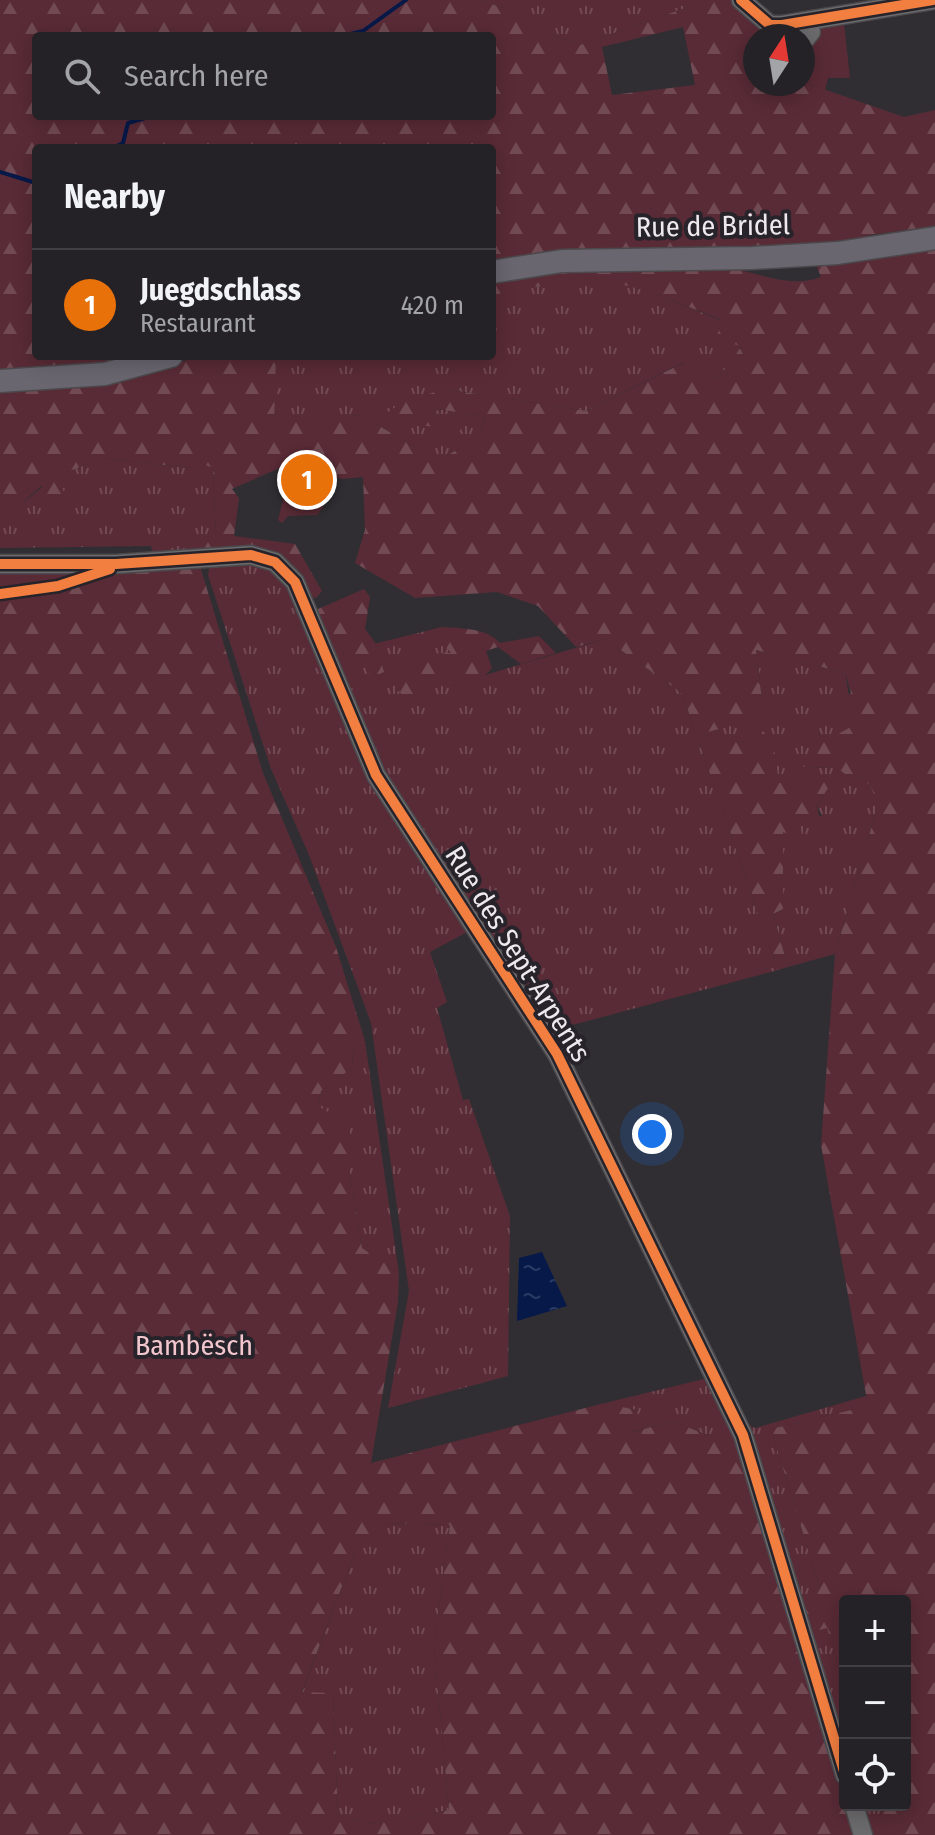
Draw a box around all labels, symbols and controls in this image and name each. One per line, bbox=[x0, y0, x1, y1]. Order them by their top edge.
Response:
north arrow bbox=[743, 24, 815, 96]
search box bbox=[32, 32, 496, 120]
icon: search bbox=[60, 54, 104, 98]
text: Search here bbox=[124, 58, 269, 94]
text: Nearby bbox=[64, 176, 165, 217]
street label: Rue de Bridel bbox=[636, 208, 790, 244]
text: Juegdschlass bbox=[140, 272, 301, 308]
text: 1 bbox=[85, 290, 96, 321]
text: 420 m bbox=[401, 290, 464, 321]
text: Restaurant bbox=[140, 308, 256, 339]
pin: 1 bbox=[281, 450, 333, 510]
street label: Rue des Sept-Arpents bbox=[438, 840, 598, 1068]
your location bbox=[632, 1114, 672, 1154]
park label: Bambësch bbox=[135, 1329, 253, 1362]
map controls bbox=[839, 1595, 911, 1811]
button: + bbox=[839, 1595, 911, 1667]
button: − bbox=[839, 1667, 911, 1739]
button: locate bbox=[839, 1739, 911, 1811]

